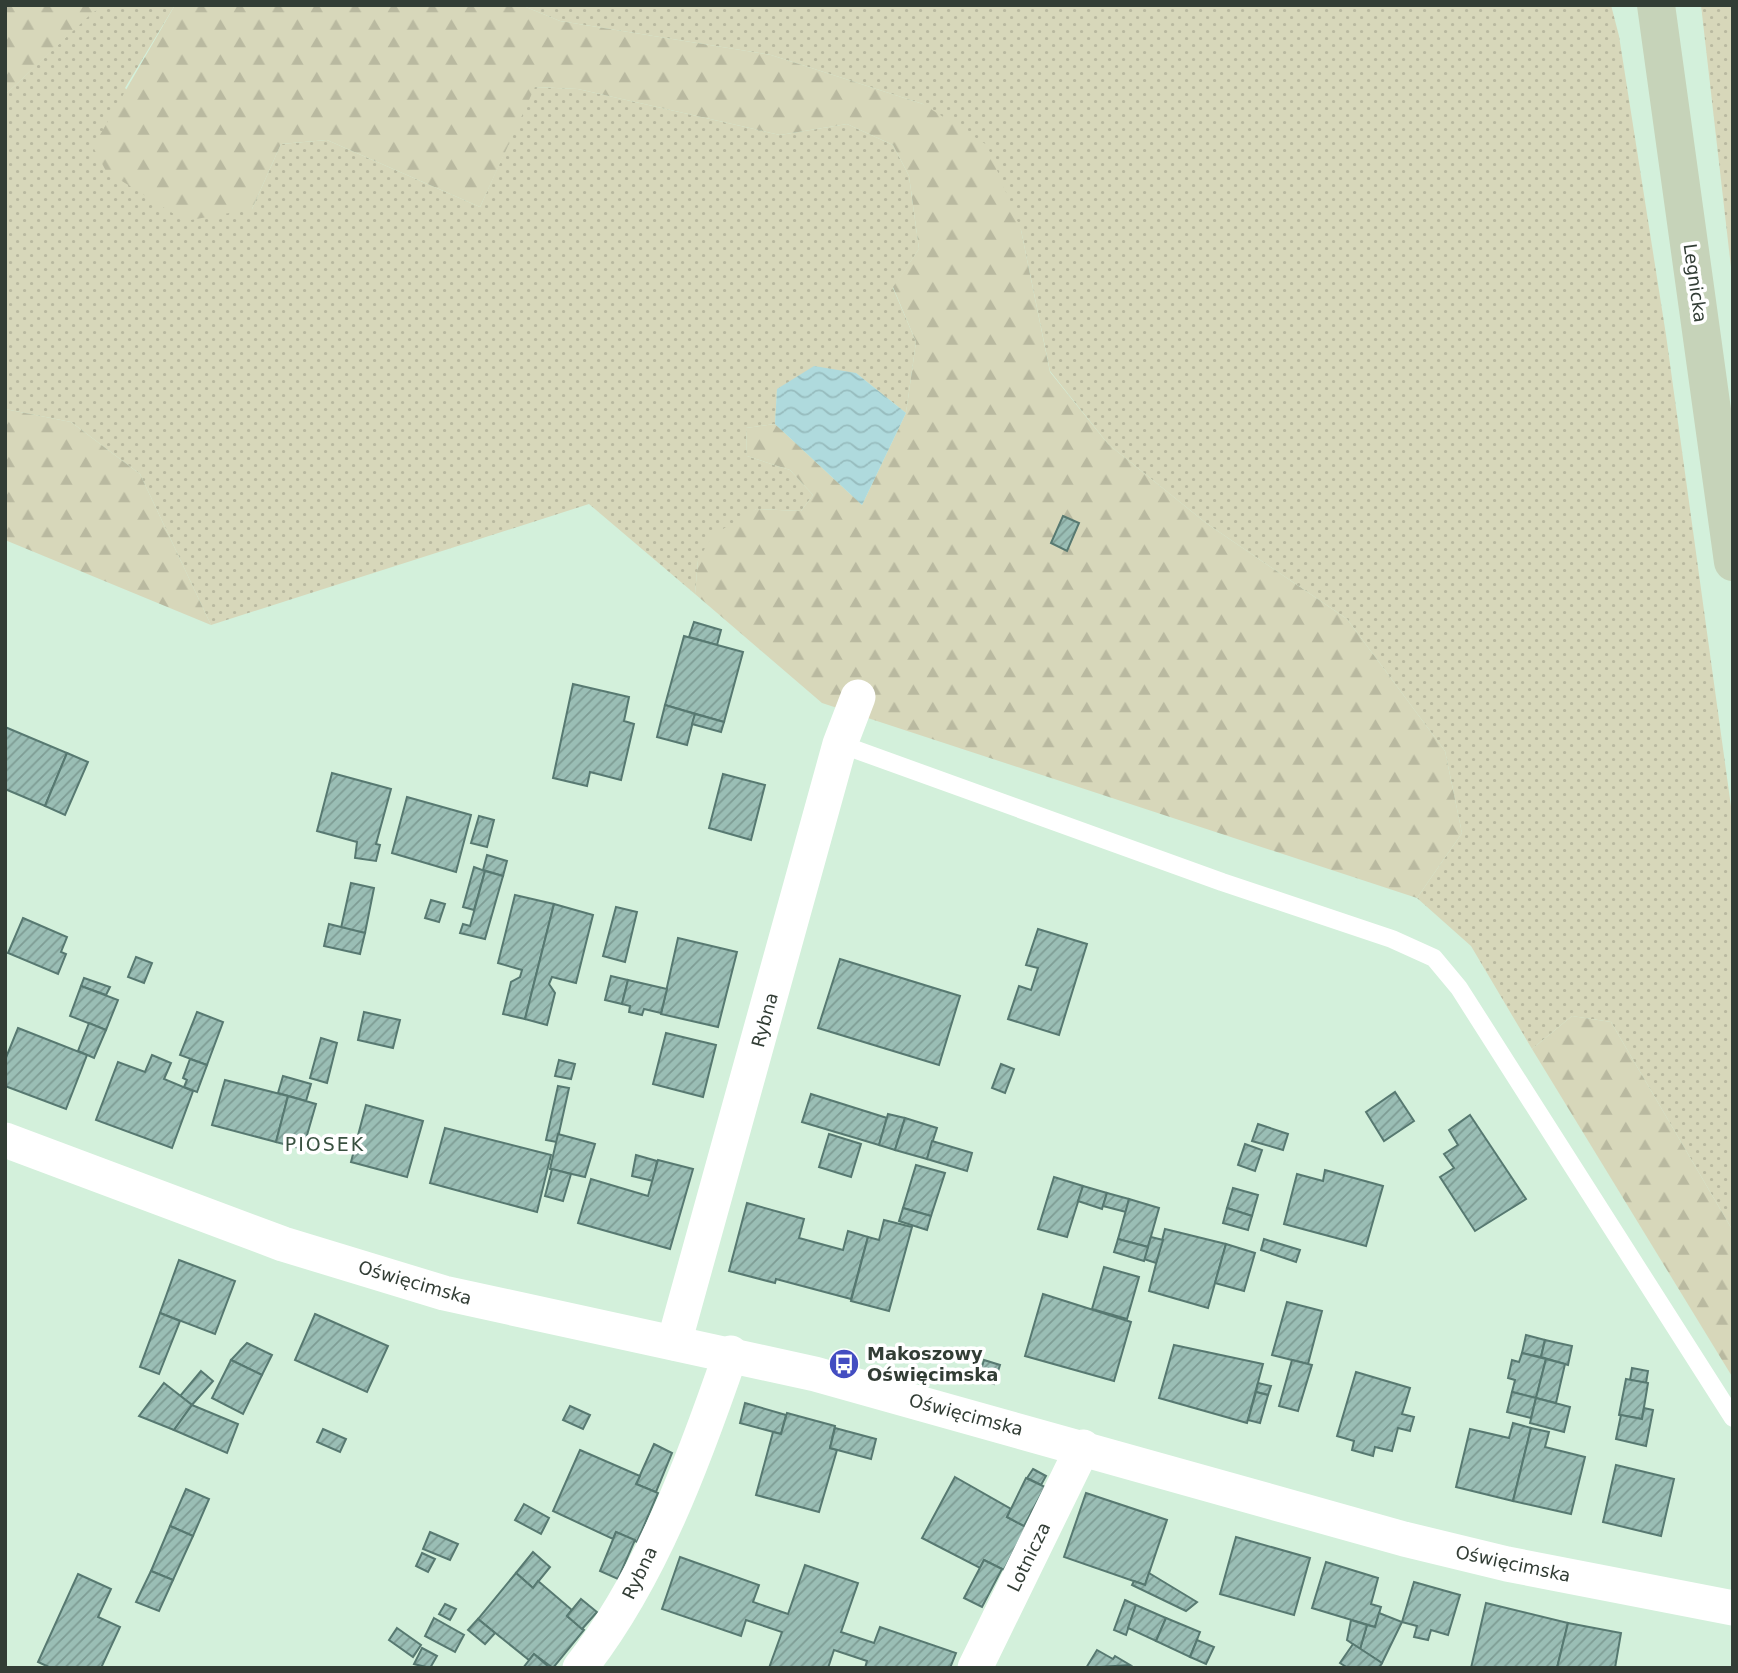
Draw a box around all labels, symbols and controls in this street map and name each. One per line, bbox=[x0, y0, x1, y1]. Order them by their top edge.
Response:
street label: Legnicka bbox=[1680, 242, 1711, 324]
street label: Rybna bbox=[747, 990, 782, 1050]
district label: PIOSEK bbox=[285, 1133, 365, 1155]
street label: Oświęcimska bbox=[356, 1256, 474, 1309]
place label: Makoszowy Oświęcimska bbox=[867, 1343, 998, 1385]
bus stop icon: Makoszowy Oświęcimska bbox=[827, 1347, 861, 1381]
street label: Oświęcimska bbox=[907, 1389, 1025, 1440]
street label: Lotnicza bbox=[1003, 1519, 1054, 1595]
street label: Oświęcimska bbox=[1454, 1541, 1573, 1586]
street label: Rybna bbox=[618, 1543, 661, 1603]

